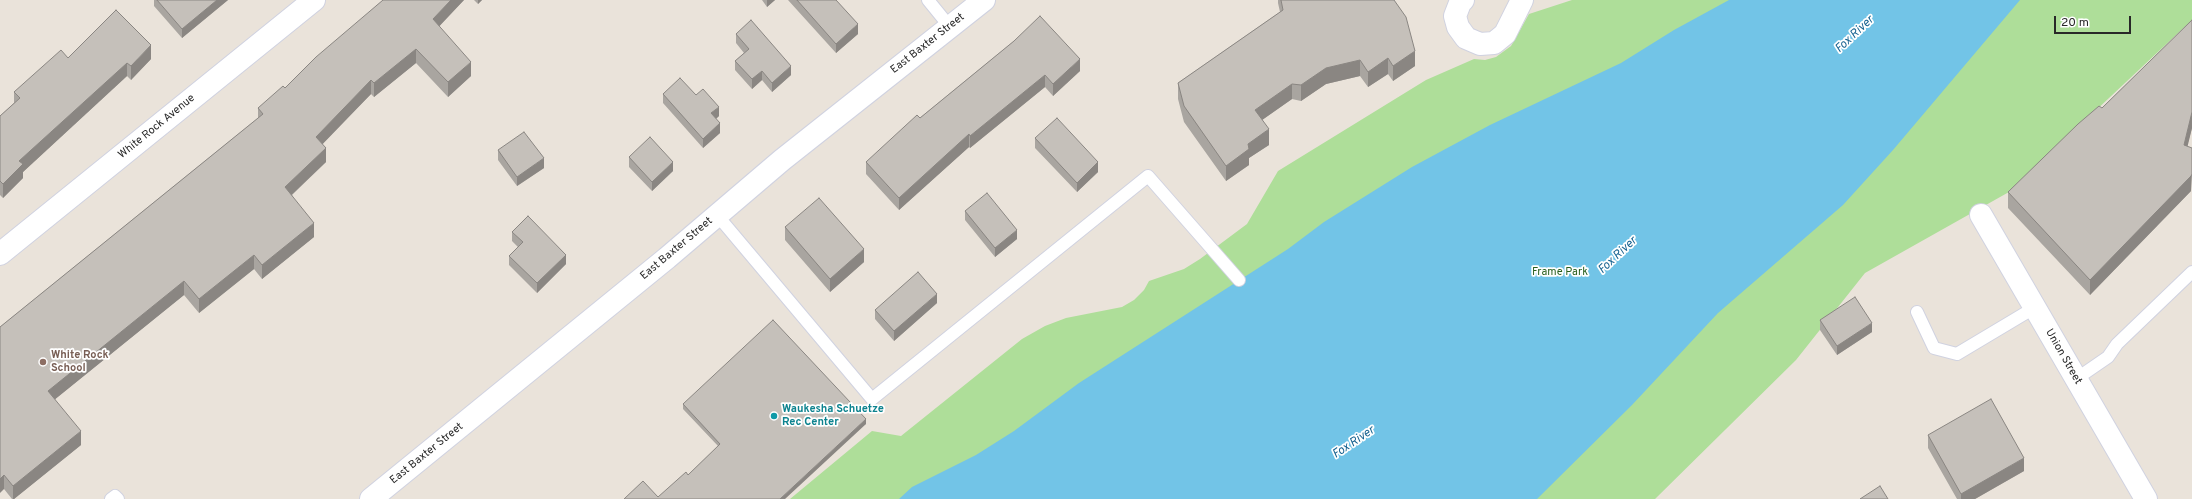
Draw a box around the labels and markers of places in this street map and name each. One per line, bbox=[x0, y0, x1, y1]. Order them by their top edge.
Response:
place label: White Rock School bbox=[51, 349, 109, 375]
marker: White Rock School bbox=[38, 357, 48, 367]
place label: Waukesha Schuetze Rec Center bbox=[782, 403, 884, 429]
marker: Waukesha Schuetze Rec Center bbox=[769, 411, 779, 421]

